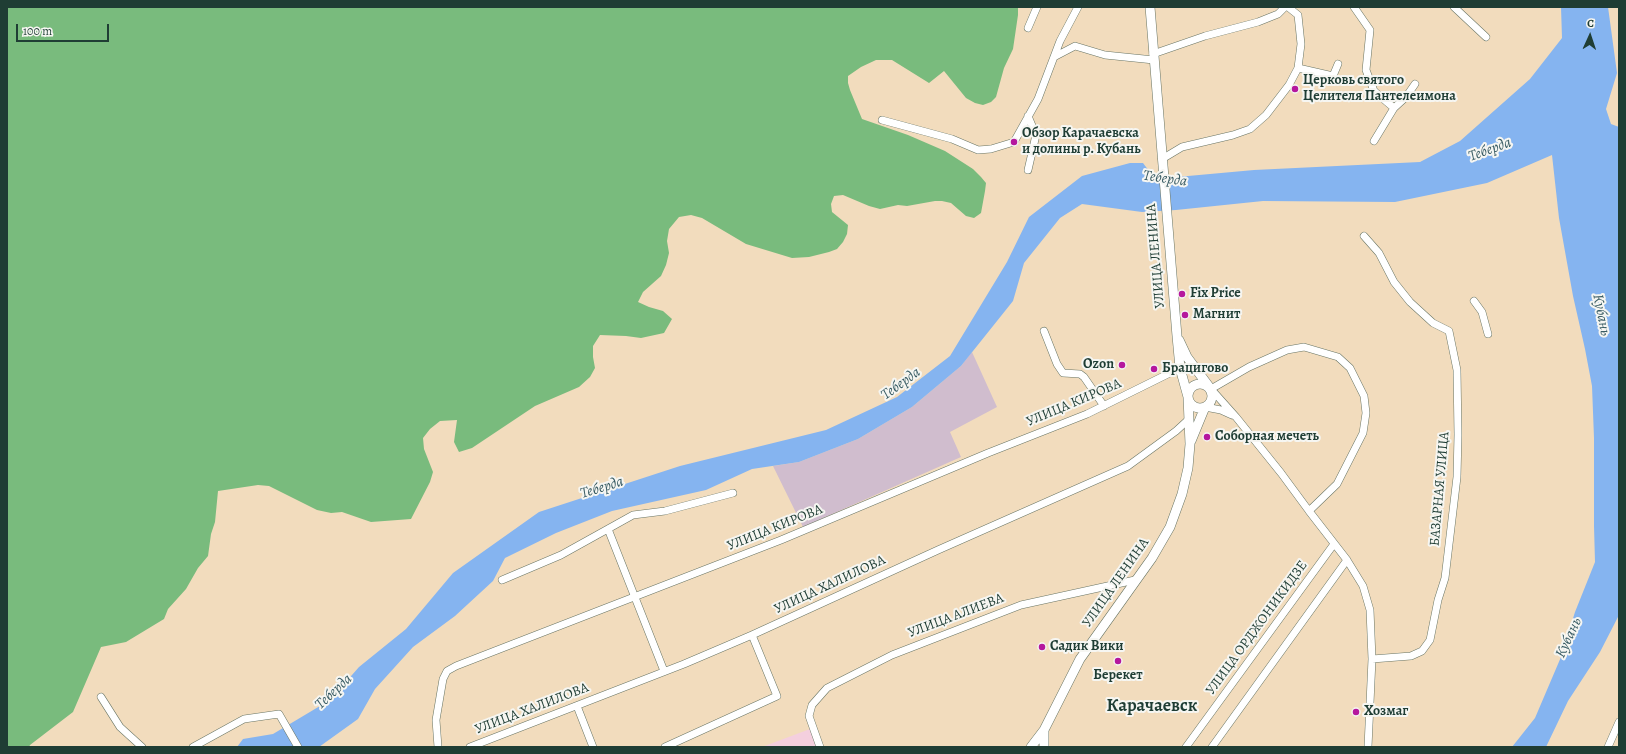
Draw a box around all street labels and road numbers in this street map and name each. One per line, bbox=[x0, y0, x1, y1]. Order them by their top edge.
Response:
street label: УЛИЦА ЛЕНИНА bbox=[1143, 203, 1169, 309]
street label: УЛИЦА КИРОВА bbox=[1024, 375, 1124, 431]
street label: БАЗАРНАЯ УЛИЦА bbox=[1427, 431, 1453, 547]
street label: УЛИЦА КИРОВА bbox=[725, 501, 825, 555]
street label: УЛИЦА ЛЕНИНА bbox=[1079, 535, 1153, 631]
street label: УЛИЦА ХАЛИЛОВА bbox=[772, 552, 888, 618]
street label: УЛИЦА ОРДЖОНИКИДЗЕ bbox=[1203, 558, 1311, 698]
street label: УЛИЦА АЛИЕВА bbox=[906, 590, 1006, 642]
street label: УЛИЦА ХАЛИЛОВА bbox=[473, 680, 591, 738]

